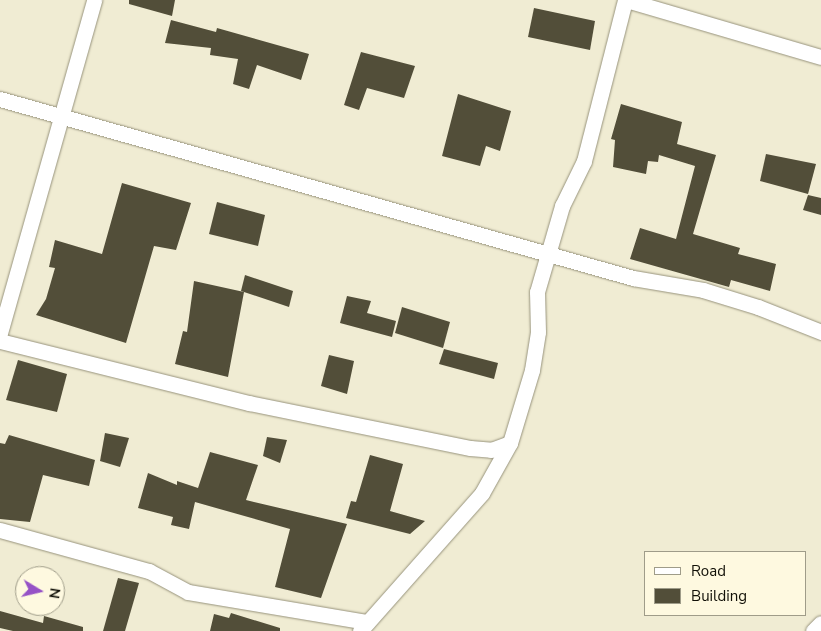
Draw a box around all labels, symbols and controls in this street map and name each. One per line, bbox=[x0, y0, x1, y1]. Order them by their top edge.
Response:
legend bbox=[644, 551, 806, 616]
text: Road bbox=[691, 561, 726, 581]
north arrow bbox=[15, 566, 65, 616]
text: Building bbox=[691, 586, 747, 606]
text: N bbox=[44, 587, 65, 600]

